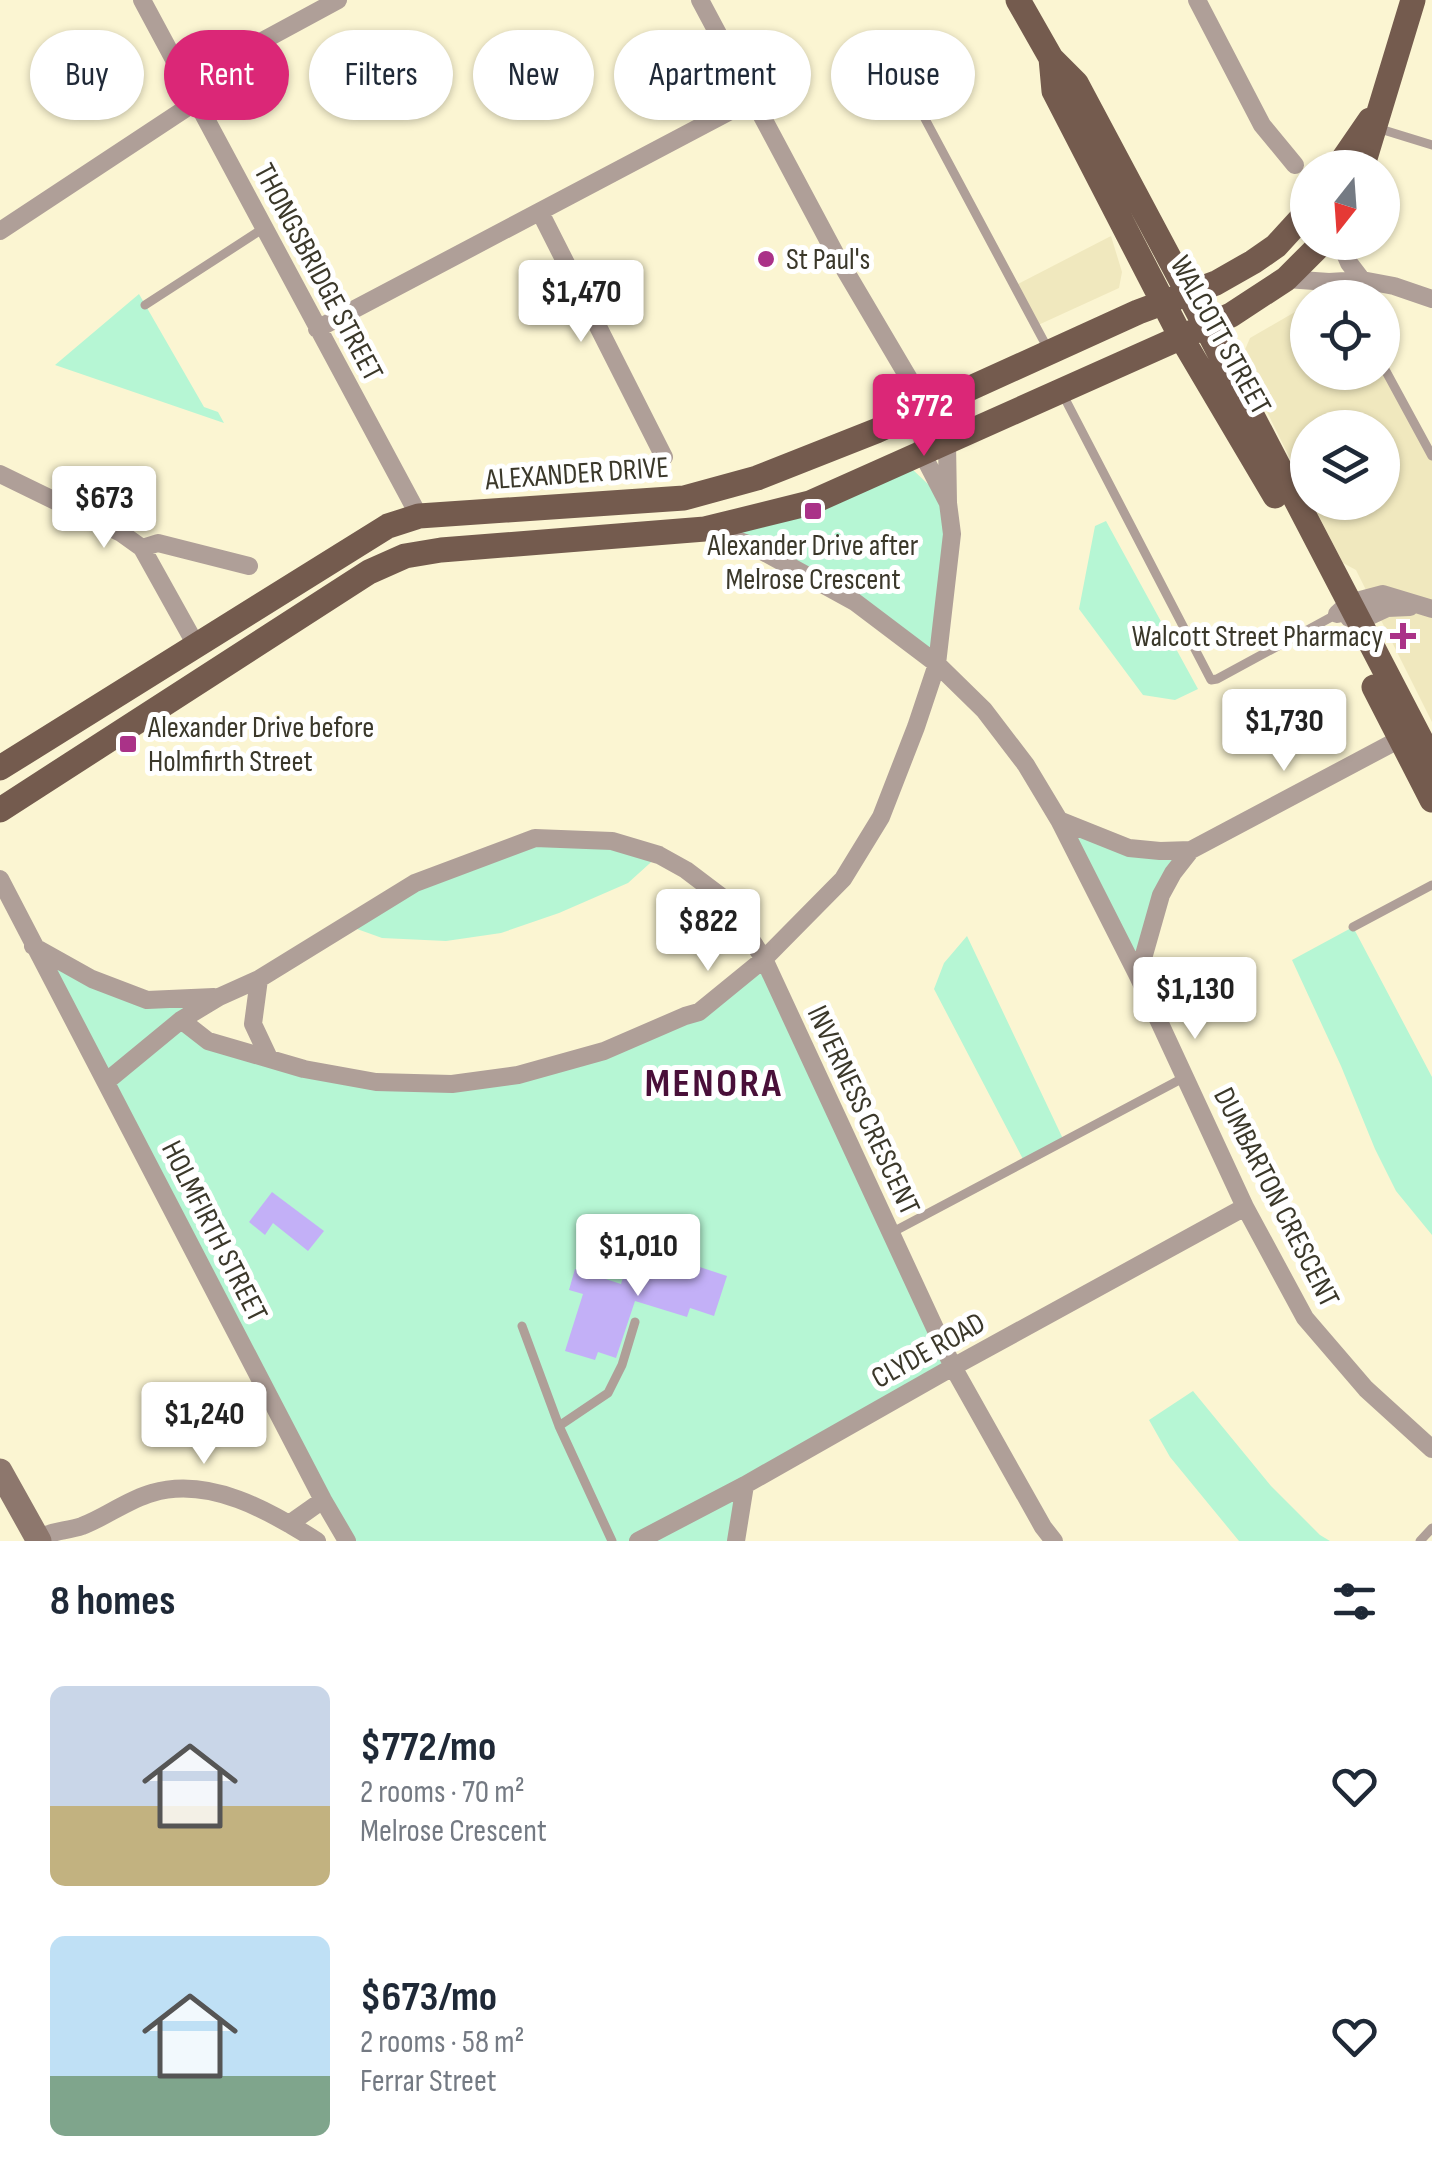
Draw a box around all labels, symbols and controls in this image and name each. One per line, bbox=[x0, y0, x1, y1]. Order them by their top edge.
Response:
chip: Buy bbox=[30, 30, 144, 120]
chip: Rent bbox=[164, 30, 289, 120]
chip: Filters bbox=[309, 30, 453, 120]
chip: New bbox=[473, 30, 594, 120]
chip: Apartment bbox=[614, 30, 811, 120]
chip: House bbox=[831, 30, 975, 120]
north arrow bbox=[1290, 150, 1400, 260]
map controls bbox=[1290, 150, 1400, 520]
street label: THONGSBRIDGE STREET bbox=[246, 158, 391, 387]
place label: St Paul's bbox=[786, 242, 870, 278]
marker: St Paul's bbox=[755, 248, 777, 270]
street label: WALCOTT STREET bbox=[1162, 250, 1278, 421]
pin: $1,470 bbox=[500, 260, 662, 345]
text: $1,470 bbox=[541, 273, 621, 312]
button: locate bbox=[1290, 280, 1400, 390]
pin: $772 bbox=[865, 374, 983, 459]
text: $772 bbox=[895, 387, 953, 426]
button: layers bbox=[1290, 410, 1400, 520]
street label: ALEXANDER DRIVE bbox=[483, 450, 670, 498]
pin: $673 bbox=[45, 466, 163, 551]
text: $673 bbox=[74, 479, 134, 518]
marker: Alexander Drive after Melrose Crescent bbox=[802, 500, 824, 522]
place label: Alexander Drive after Melrose Crescent bbox=[707, 528, 919, 598]
place label: Walcott Street Pharmacy bbox=[1132, 619, 1383, 655]
marker: Walcott Street Pharmacy bbox=[1392, 625, 1414, 647]
pin: $1,730 bbox=[1203, 689, 1365, 774]
text: $1,730 bbox=[1244, 702, 1324, 741]
place label: Alexander Drive before Holmfirth Street bbox=[147, 710, 374, 780]
marker: Alexander Drive before Holmfirth Street bbox=[117, 733, 139, 755]
pin: $822 bbox=[649, 889, 767, 974]
text: $822 bbox=[678, 902, 738, 941]
pin: $1,130 bbox=[1114, 957, 1276, 1042]
text: $1,130 bbox=[1155, 970, 1235, 1009]
street label: INVERNESS CRESCENT bbox=[799, 1000, 927, 1221]
district label: MENORA bbox=[645, 1060, 783, 1108]
street label: DUMBARTON CRESCENT bbox=[1205, 1082, 1347, 1313]
street label: HOLMFIRTH STREET bbox=[153, 1135, 275, 1328]
pin: $1,010 bbox=[557, 1214, 719, 1299]
text: $1,010 bbox=[598, 1227, 678, 1266]
street label: CLYDE ROAD bbox=[865, 1305, 991, 1397]
pin: $1,240 bbox=[123, 1382, 285, 1467]
text: $1,240 bbox=[163, 1395, 245, 1434]
icon: filters bbox=[1327, 1574, 1382, 1629]
text: 8 homes bbox=[50, 1576, 175, 1627]
text: $772/mo bbox=[360, 1722, 496, 1773]
icon: home bbox=[130, 1726, 250, 1846]
icon: heart bbox=[1327, 1759, 1382, 1814]
text: 2 rooms · 70 m² bbox=[360, 1773, 525, 1812]
text: Melrose Crescent bbox=[360, 1812, 547, 1851]
text: $673/mo bbox=[360, 1972, 497, 2023]
icon: home bbox=[130, 1976, 250, 2096]
icon: heart bbox=[1327, 2009, 1382, 2064]
text: 2 rooms · 58 m² bbox=[360, 2023, 525, 2062]
text: Ferrar Street bbox=[360, 2062, 497, 2101]

